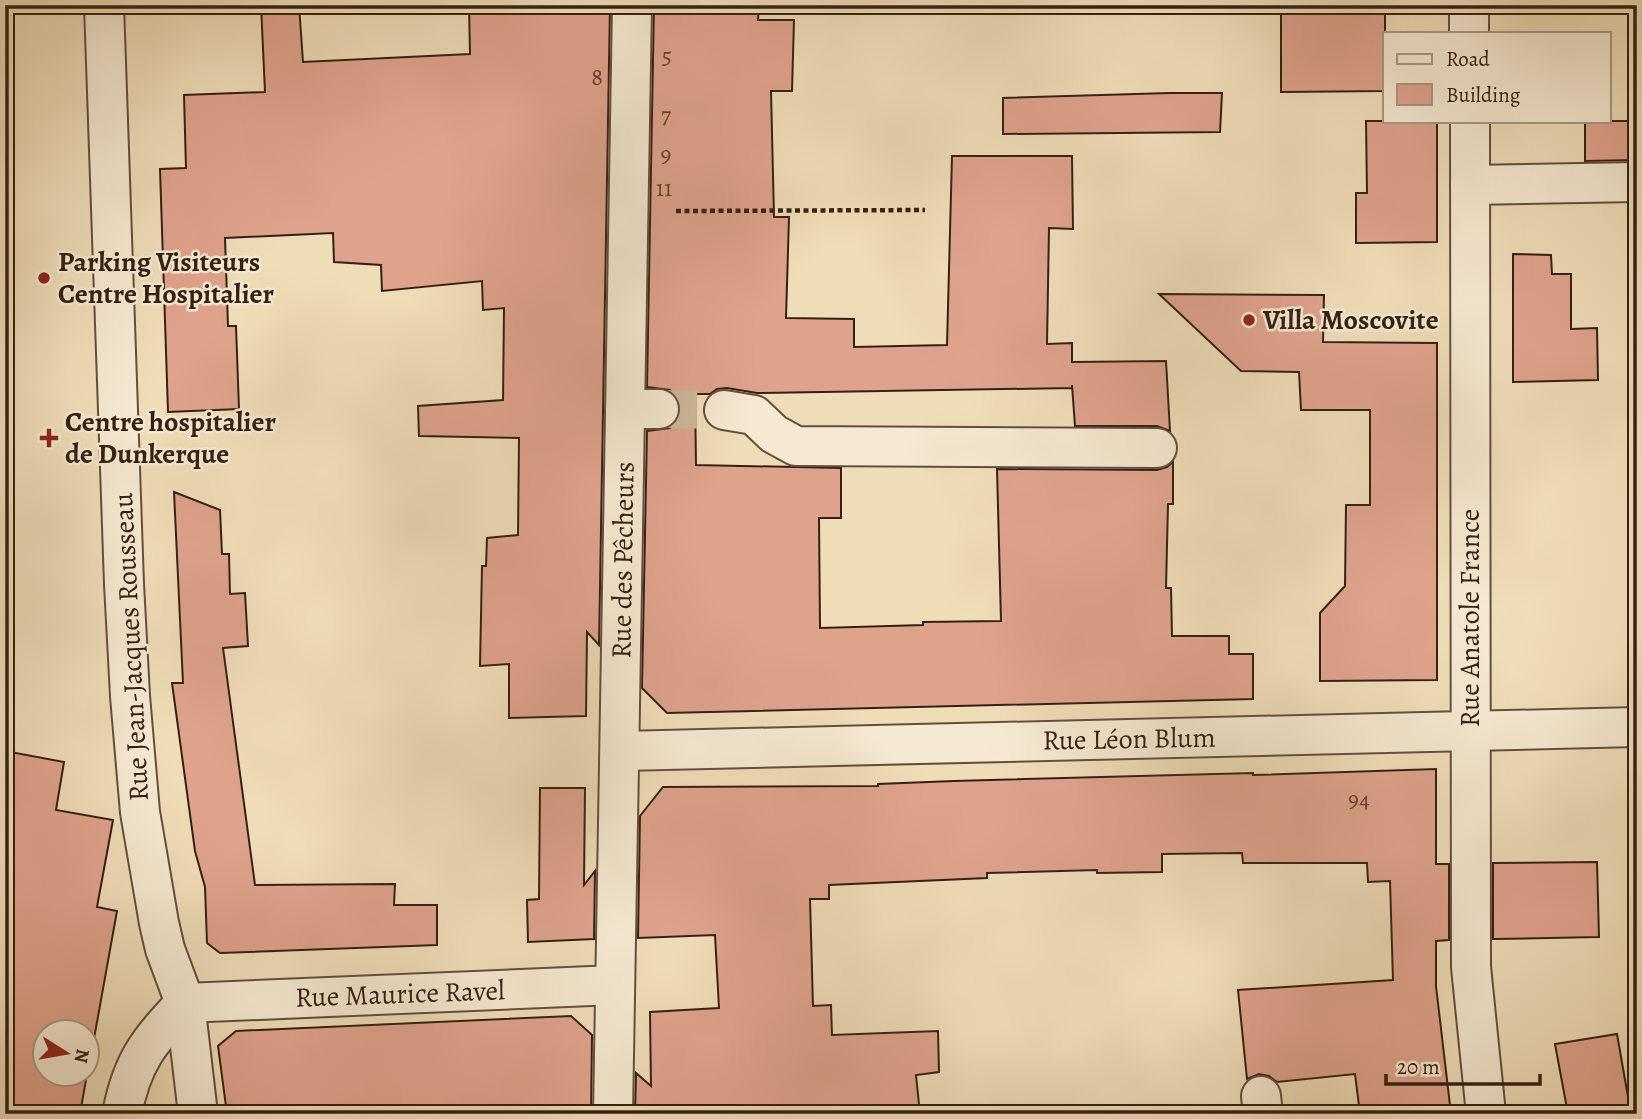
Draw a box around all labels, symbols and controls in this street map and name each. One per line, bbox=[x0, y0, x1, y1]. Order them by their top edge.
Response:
legend bbox=[1383, 32, 1610, 122]
house number: 5 bbox=[662, 40, 672, 72]
text: Road bbox=[1446, 45, 1490, 73]
house number: 8 bbox=[591, 61, 603, 93]
text: Building bbox=[1446, 81, 1521, 109]
house number: 7 bbox=[661, 99, 672, 131]
house number: 9 bbox=[661, 138, 671, 170]
house number: 11 bbox=[656, 172, 672, 204]
place label: Parking Visiteurs Centre Hospitalier bbox=[58, 243, 275, 313]
marker: Parking Visiteurs Centre Hospitalier bbox=[36, 270, 52, 286]
place label: Villa Moscovite bbox=[1262, 301, 1439, 339]
marker: Villa Moscovite bbox=[1241, 312, 1257, 328]
place label: Centre hospitalier de Dunkerque bbox=[65, 403, 276, 473]
marker: Centre hospitalier de Dunkerque bbox=[39, 428, 59, 448]
street label: Rue des Pêcheurs bbox=[602, 461, 644, 659]
street label: Rue Jean-Jacques Rousseau bbox=[104, 491, 158, 802]
street label: Rue Anatole France bbox=[1451, 509, 1489, 727]
street label: Rue Léon Blum bbox=[1042, 718, 1216, 760]
house number: 94 bbox=[1348, 783, 1370, 815]
street label: Rue Maurice Ravel bbox=[295, 971, 506, 1017]
north arrow bbox=[32, 1018, 102, 1088]
scale bar bbox=[1386, 1042, 1540, 1086]
text: N bbox=[68, 1047, 96, 1065]
text: 20 m bbox=[1397, 1053, 1440, 1081]

